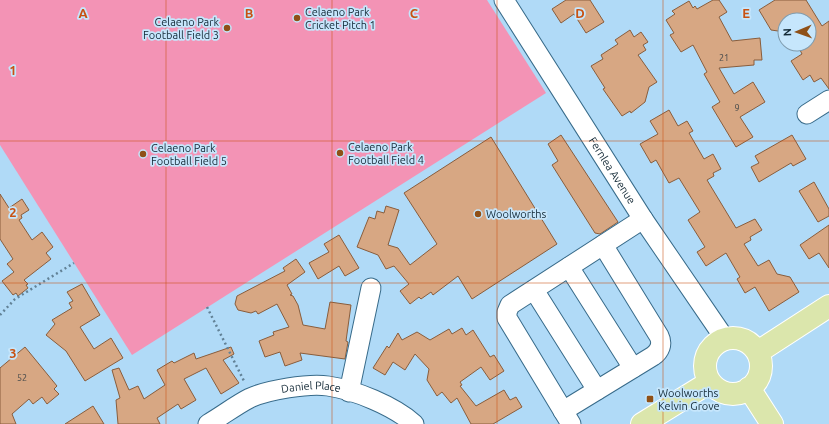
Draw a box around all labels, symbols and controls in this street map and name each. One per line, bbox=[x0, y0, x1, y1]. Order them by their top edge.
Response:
text: A bbox=[78, 6, 88, 20]
text: B bbox=[245, 6, 254, 20]
place label: Celaeno Park Cricket Pitch 1 bbox=[305, 6, 376, 31]
text: C bbox=[410, 6, 419, 20]
text: D bbox=[575, 6, 585, 20]
text: E bbox=[742, 6, 750, 20]
north arrow bbox=[777, 12, 817, 52]
marker: Celaeno Park Cricket Pitch 1 bbox=[292, 13, 302, 23]
place label: Celaeno Park Football Field 3 bbox=[143, 16, 219, 41]
marker: Celaeno Park Football Field 3 bbox=[222, 23, 232, 33]
text: N bbox=[781, 28, 793, 37]
house number: 21 bbox=[719, 53, 729, 63]
text: 1 bbox=[9, 63, 17, 77]
house number: 9 bbox=[734, 103, 740, 113]
street label: Fernlea Avenue bbox=[587, 135, 638, 206]
place label: Celaeno Park Football Field 4 bbox=[348, 141, 424, 166]
place label: Celaeno Park Football Field 5 bbox=[151, 142, 227, 167]
marker: Celaeno Park Football Field 4 bbox=[335, 148, 345, 158]
marker: Celaeno Park Football Field 5 bbox=[138, 149, 148, 159]
text: 2 bbox=[9, 205, 17, 219]
place label: Woolworths bbox=[486, 208, 546, 220]
marker: Woolworths bbox=[473, 209, 483, 219]
text: 3 bbox=[9, 346, 17, 360]
house number: 52 bbox=[17, 373, 27, 383]
street label: Daniel Place bbox=[280, 379, 342, 395]
place label: Woolworths Kelvin Grove bbox=[658, 387, 720, 412]
marker: Woolworths Kelvin Grove bbox=[645, 394, 655, 404]

